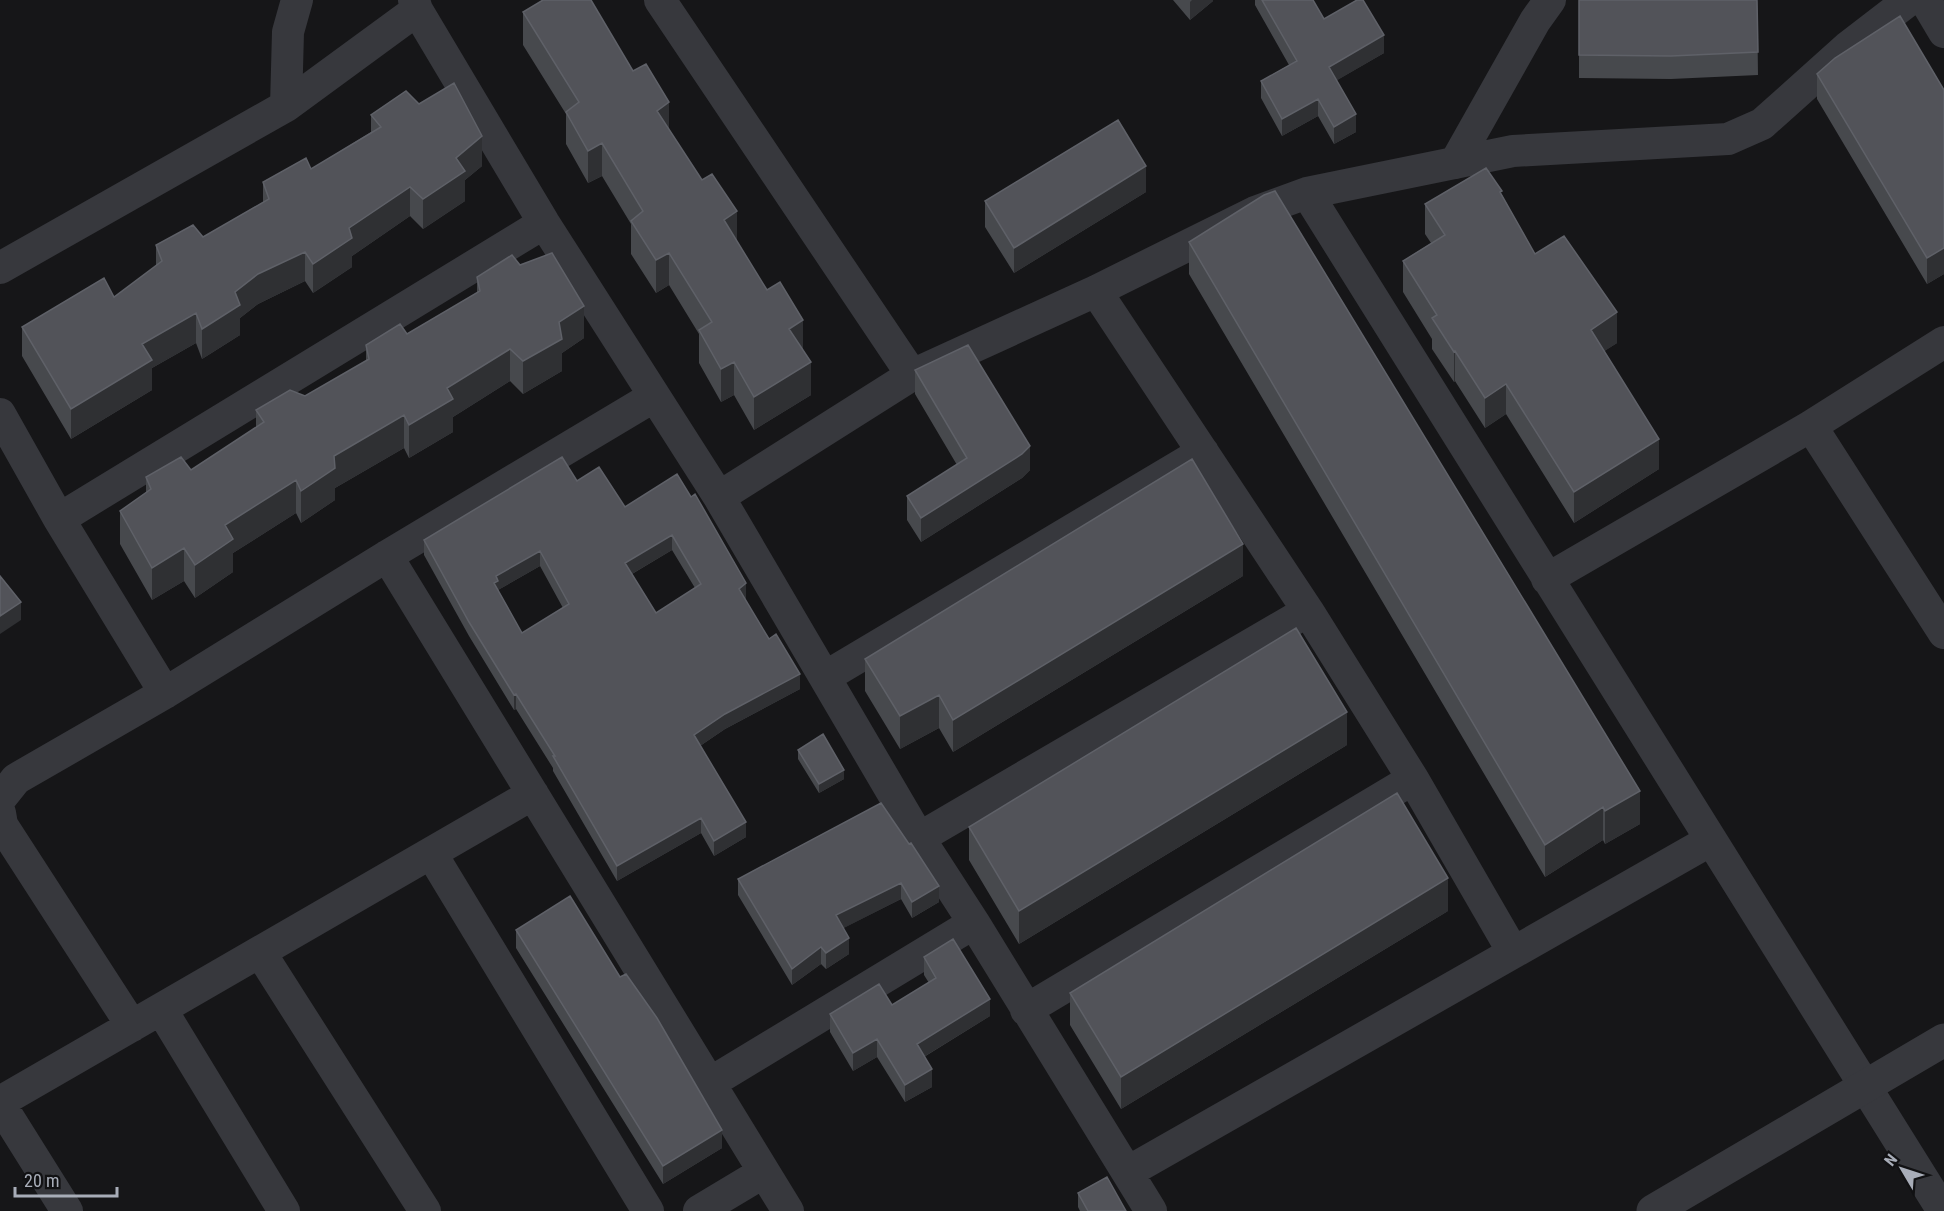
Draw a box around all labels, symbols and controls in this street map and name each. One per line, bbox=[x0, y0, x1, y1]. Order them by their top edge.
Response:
north arrow bbox=[1872, 1139, 1932, 1199]
text: N bbox=[1880, 1150, 1901, 1170]
scale bar bbox=[15, 1160, 117, 1198]
text: 20 m bbox=[24, 1170, 59, 1191]

